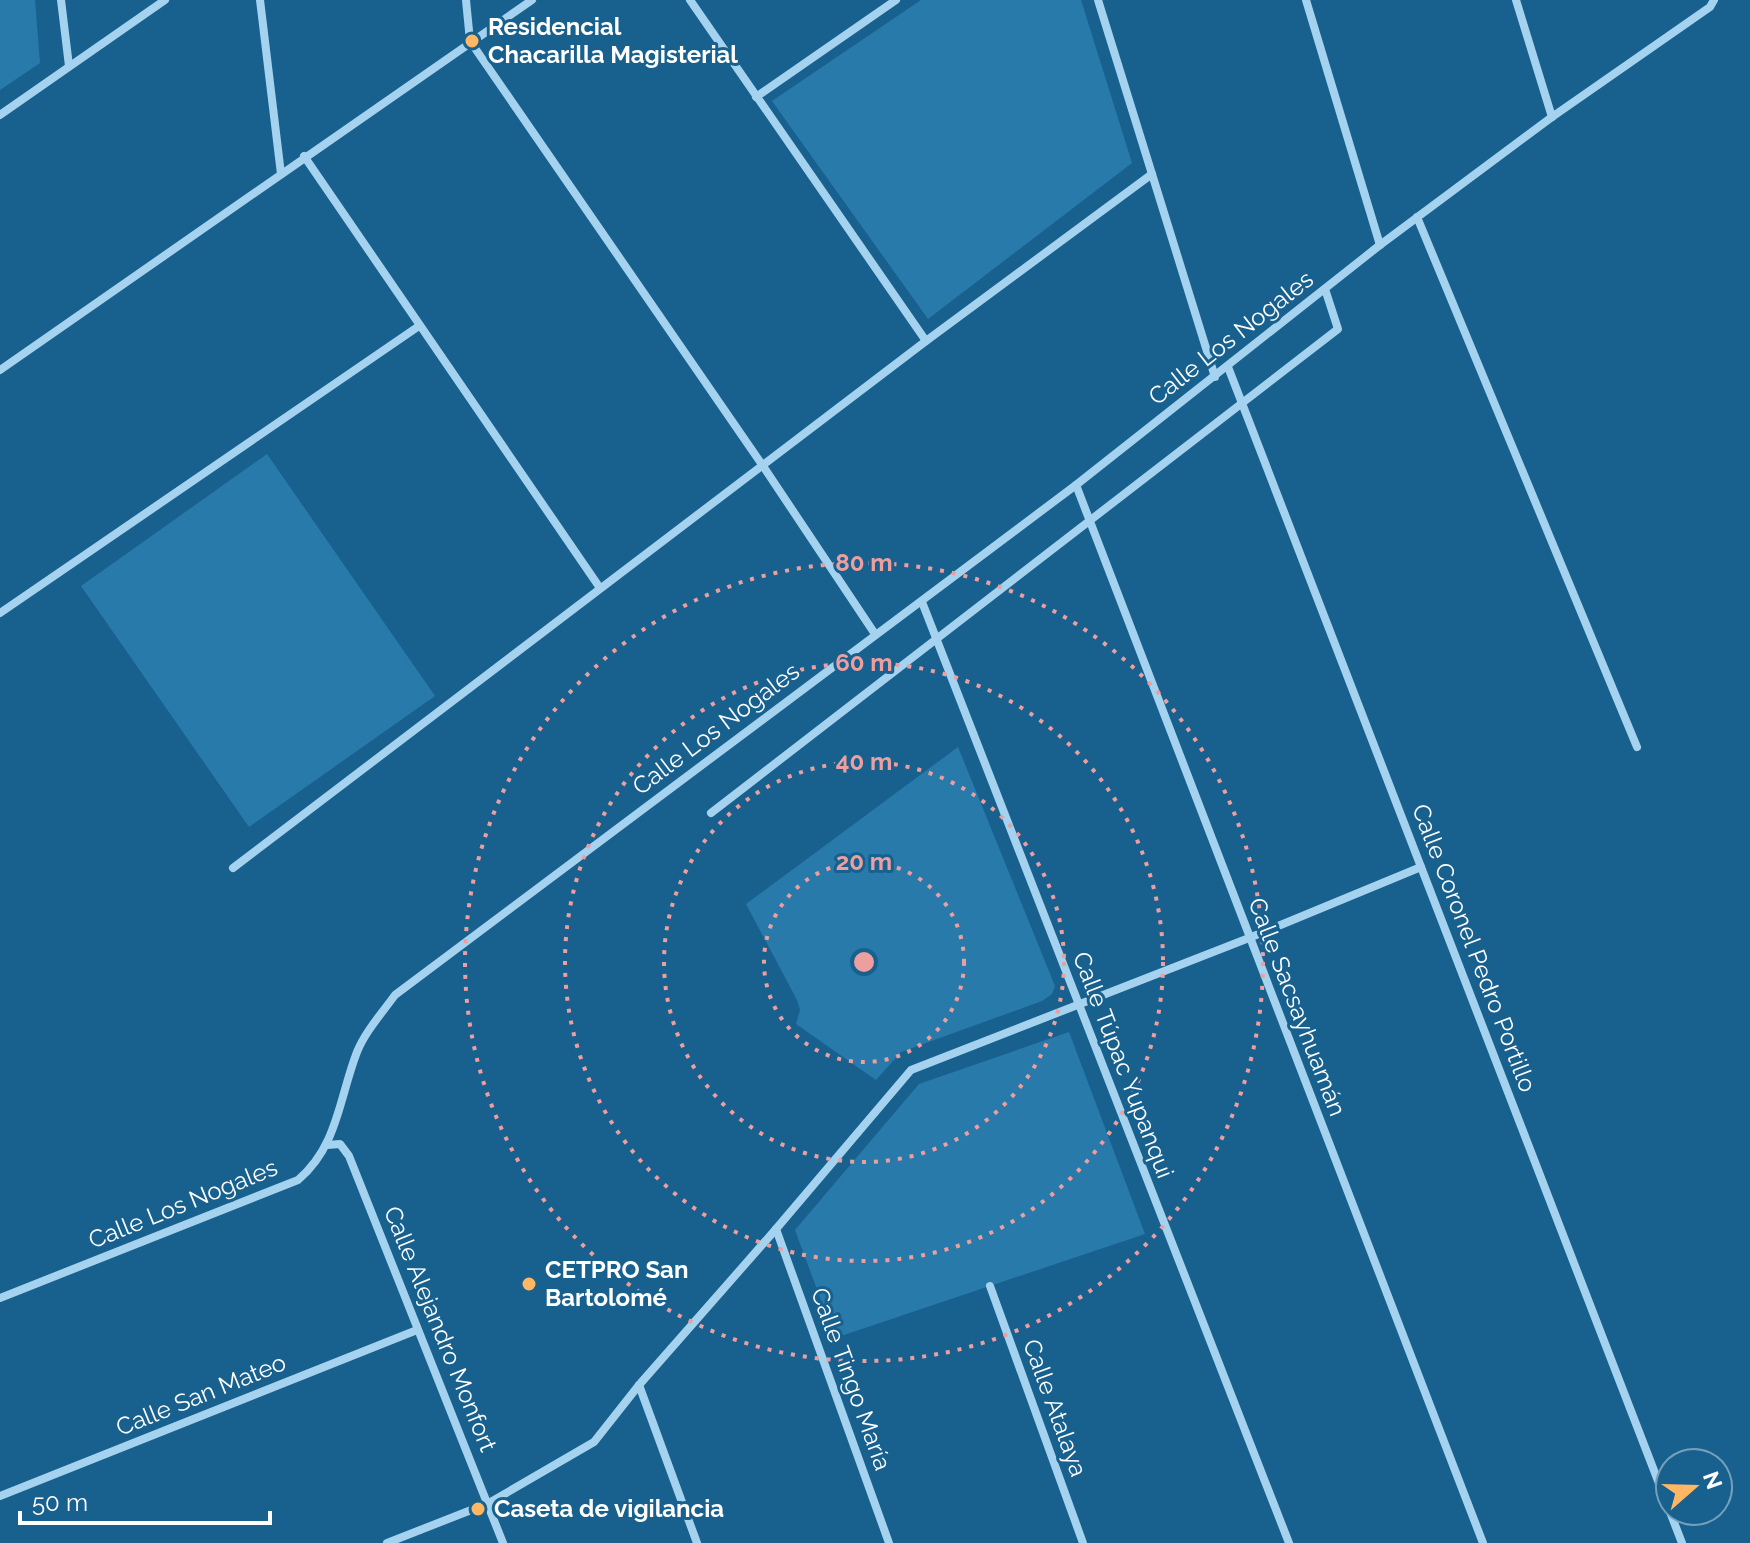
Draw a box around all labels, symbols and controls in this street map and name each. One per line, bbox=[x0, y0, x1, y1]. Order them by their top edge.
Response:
place label: Residencial Chacarilla Magisterial bbox=[488, 12, 738, 69]
marker: Residencial Chacarilla Magisterial bbox=[463, 32, 481, 50]
street label: Calle Los Nogales bbox=[1142, 264, 1319, 411]
text: 80 m bbox=[835, 548, 893, 577]
text: 60 m bbox=[835, 648, 893, 677]
street label: Calle Los Nogales bbox=[627, 656, 805, 801]
text: 40 m bbox=[836, 747, 892, 776]
street label: Calle Coronel Pedro Portillo bbox=[1406, 800, 1543, 1096]
text: 20 m bbox=[836, 847, 892, 876]
street label: Calle Sacsayhuamán bbox=[1242, 894, 1352, 1120]
centre of rings bbox=[850, 948, 878, 976]
street label: Calle Túpac Yupanqui bbox=[1067, 948, 1180, 1182]
street label: Calle Los Nogales bbox=[84, 1152, 282, 1255]
street label: Calle Alejandro Monfort bbox=[378, 1202, 503, 1456]
place label: CETPRO San Bartolomé bbox=[545, 1255, 688, 1312]
marker: CETPRO San Bartolomé bbox=[520, 1275, 538, 1293]
street label: Calle Tingo María bbox=[805, 1284, 898, 1474]
street label: Calle Atalaya bbox=[1017, 1335, 1094, 1480]
street label: Calle San Mateo bbox=[112, 1347, 290, 1442]
north arrow bbox=[1654, 1447, 1734, 1527]
text: N bbox=[1698, 1468, 1728, 1492]
scale bar bbox=[20, 1475, 270, 1525]
text: 50 m bbox=[32, 1488, 88, 1517]
place label: Caseta de vigilancia bbox=[494, 1494, 724, 1523]
marker: Caseta de vigilancia bbox=[469, 1500, 487, 1518]

